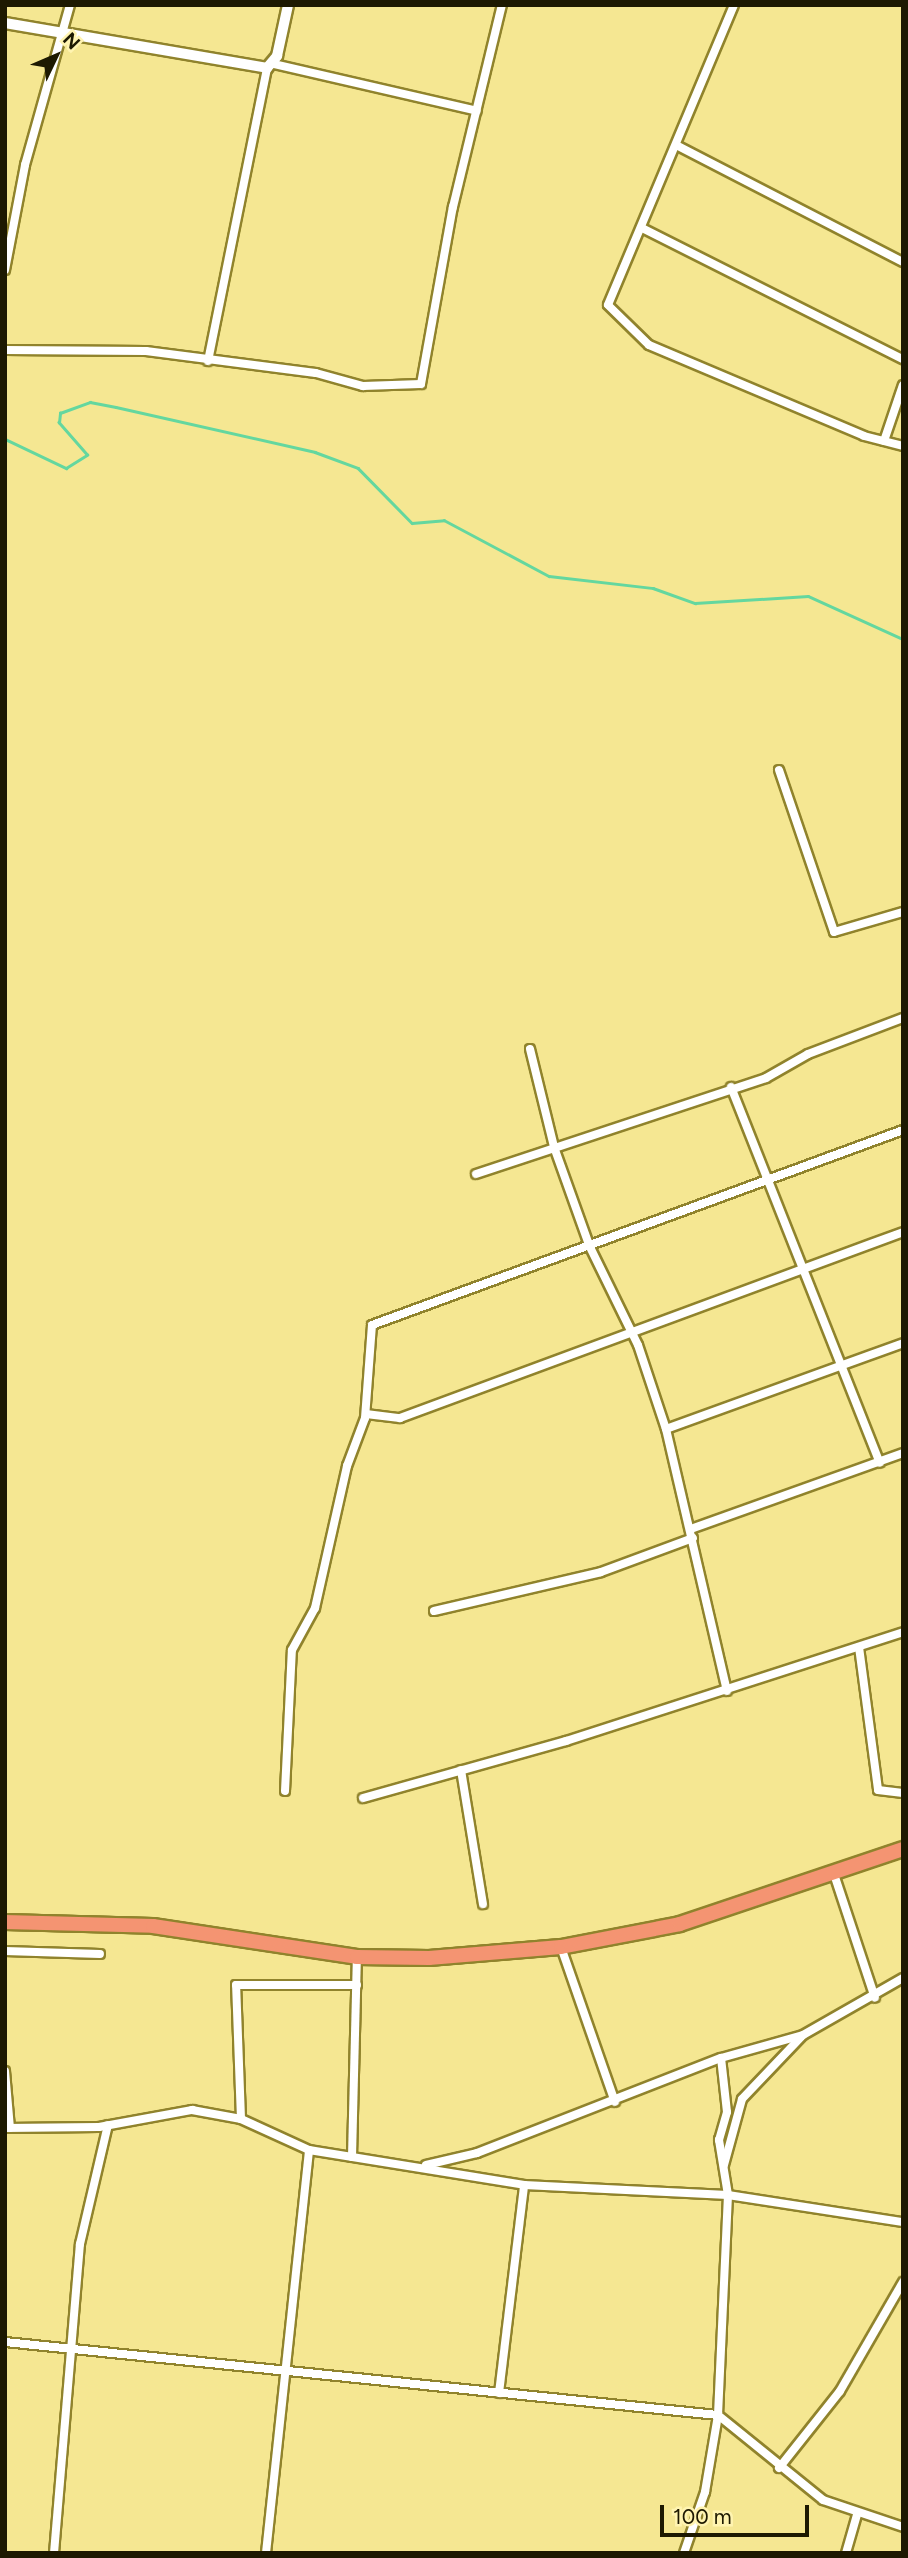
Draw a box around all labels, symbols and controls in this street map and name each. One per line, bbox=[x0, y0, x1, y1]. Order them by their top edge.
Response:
north arrow bbox=[21, 21, 91, 91]
text: N bbox=[58, 28, 85, 54]
scale bar bbox=[663, 2492, 812, 2536]
text: 100 m bbox=[673, 2504, 732, 2529]

